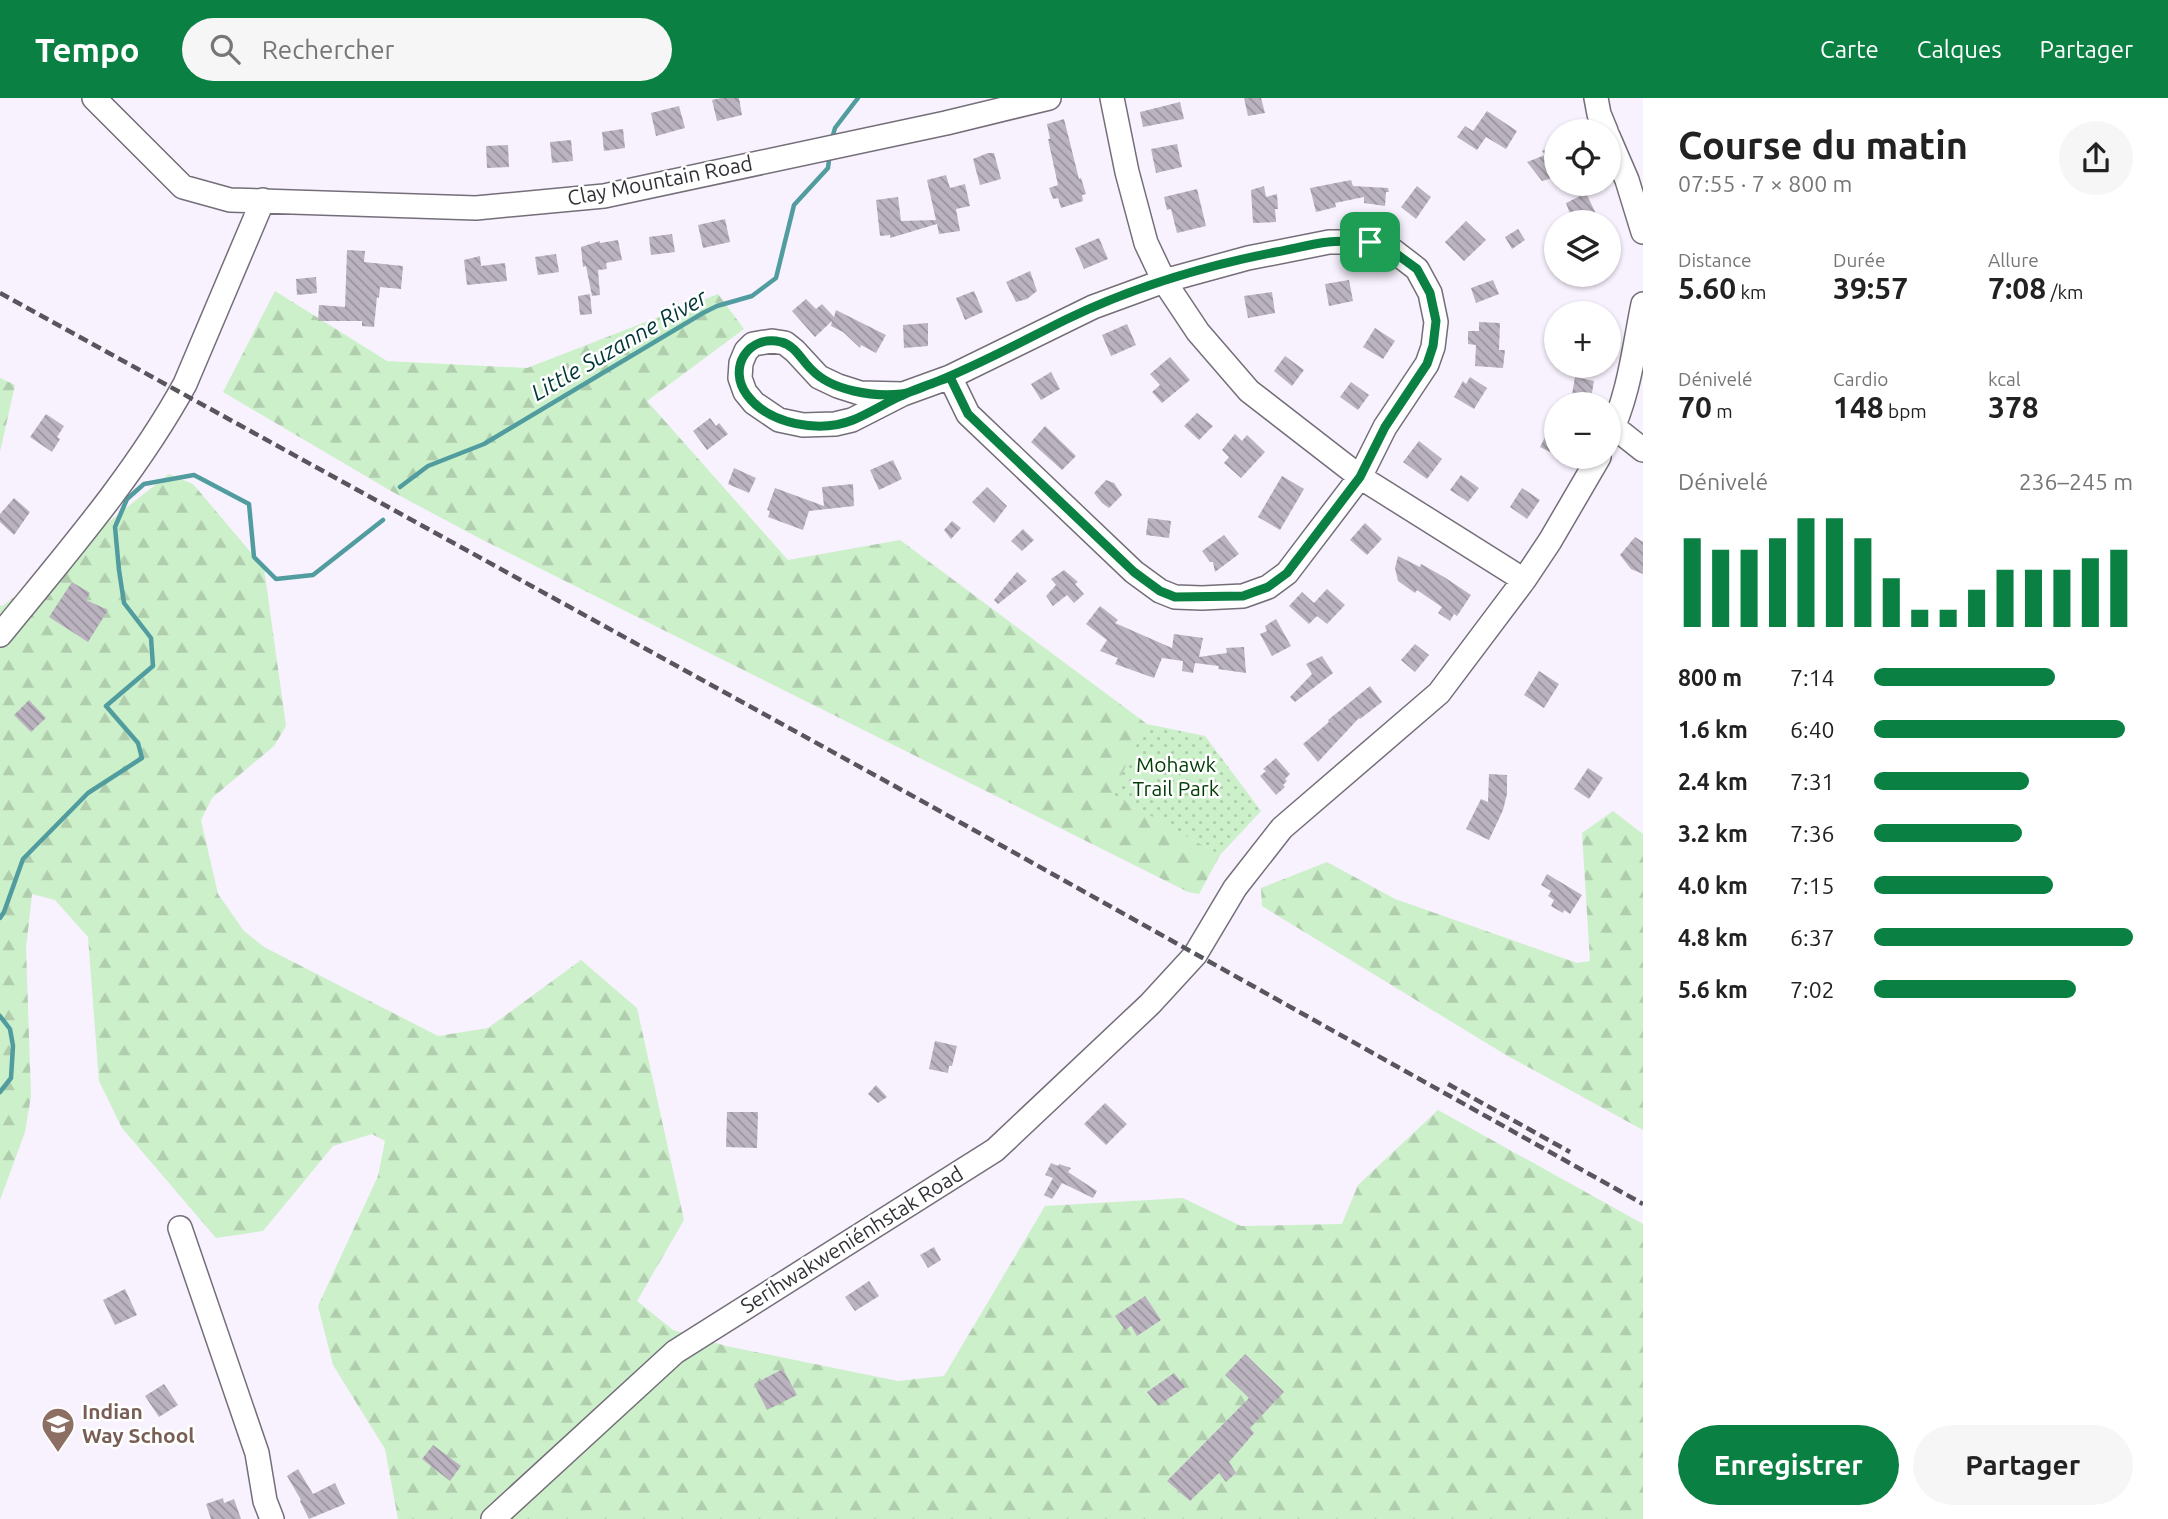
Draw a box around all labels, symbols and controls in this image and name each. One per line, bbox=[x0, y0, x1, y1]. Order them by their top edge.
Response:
search box bbox=[182, 18, 672, 81]
icon: search bbox=[206, 30, 244, 68]
text: Tempo bbox=[35, 31, 140, 68]
text: Rechercher bbox=[262, 35, 394, 64]
text: Carte bbox=[1820, 36, 1879, 63]
text: Calques bbox=[1917, 36, 2002, 63]
text: Partager bbox=[2040, 36, 2133, 63]
map controls bbox=[1544, 119, 1621, 469]
button: locate bbox=[1544, 119, 1621, 196]
button: share bbox=[2059, 121, 2133, 195]
text: Course du matin bbox=[1678, 124, 1968, 166]
street label: Clay Mountain Road bbox=[565, 150, 754, 210]
text: 07:55 · 7 × 800 m bbox=[1678, 171, 1852, 196]
button: layers bbox=[1544, 210, 1621, 287]
pin bbox=[1340, 212, 1400, 272]
icon: arrive bbox=[1351, 223, 1389, 261]
text: Distance bbox=[1678, 249, 1752, 271]
text: Durée bbox=[1833, 249, 1885, 271]
text: Allure bbox=[1988, 249, 2039, 271]
text: 5.60 bbox=[1678, 271, 1736, 305]
text: 39:57 bbox=[1833, 271, 1908, 305]
text: 7:08 bbox=[1988, 271, 2046, 305]
text: km bbox=[1736, 281, 1766, 303]
text: /km bbox=[2046, 281, 2084, 303]
water label: Little Suzanne River bbox=[526, 283, 712, 405]
button: + bbox=[1544, 301, 1621, 378]
text: Dénivelé bbox=[1678, 368, 1753, 390]
text: Cardio bbox=[1833, 368, 1888, 390]
text: kcal bbox=[1988, 368, 2021, 390]
text: 70 bbox=[1678, 390, 1712, 424]
text: 148 bbox=[1833, 390, 1884, 424]
text: 378 bbox=[1988, 390, 2039, 424]
button: − bbox=[1544, 392, 1621, 469]
text: m bbox=[1712, 400, 1733, 422]
text: bpm bbox=[1884, 400, 1927, 422]
text: Dénivelé bbox=[1678, 469, 1768, 494]
text: 236–245 m bbox=[2019, 469, 2133, 494]
text: 800 m bbox=[1678, 665, 1742, 690]
text: 7:14 bbox=[1790, 665, 1835, 690]
text: 1.6 km bbox=[1678, 717, 1748, 742]
text: 6:40 bbox=[1790, 717, 1835, 742]
park label: Mohawk Trail Park bbox=[1133, 752, 1220, 800]
text: 2.4 km bbox=[1678, 769, 1748, 794]
text: 7:31 bbox=[1790, 769, 1835, 794]
text: 3.2 km bbox=[1678, 821, 1748, 846]
text: 7:36 bbox=[1790, 821, 1835, 846]
text: 4.0 km bbox=[1678, 873, 1748, 898]
text: 7:15 bbox=[1790, 873, 1835, 898]
text: 4.8 km bbox=[1678, 925, 1748, 950]
text: 6:37 bbox=[1790, 925, 1835, 950]
text: 5.6 km bbox=[1678, 977, 1748, 1002]
text: 7:02 bbox=[1790, 977, 1835, 1002]
street label: Serihwakweniénhstak Road bbox=[736, 1161, 967, 1318]
place label: Indian Way School bbox=[82, 1399, 195, 1447]
school or university icon: Indian Way School bbox=[39, 1405, 77, 1454]
button: Enregistrer bbox=[1678, 1425, 1899, 1505]
button: Partager bbox=[1913, 1425, 2133, 1505]

